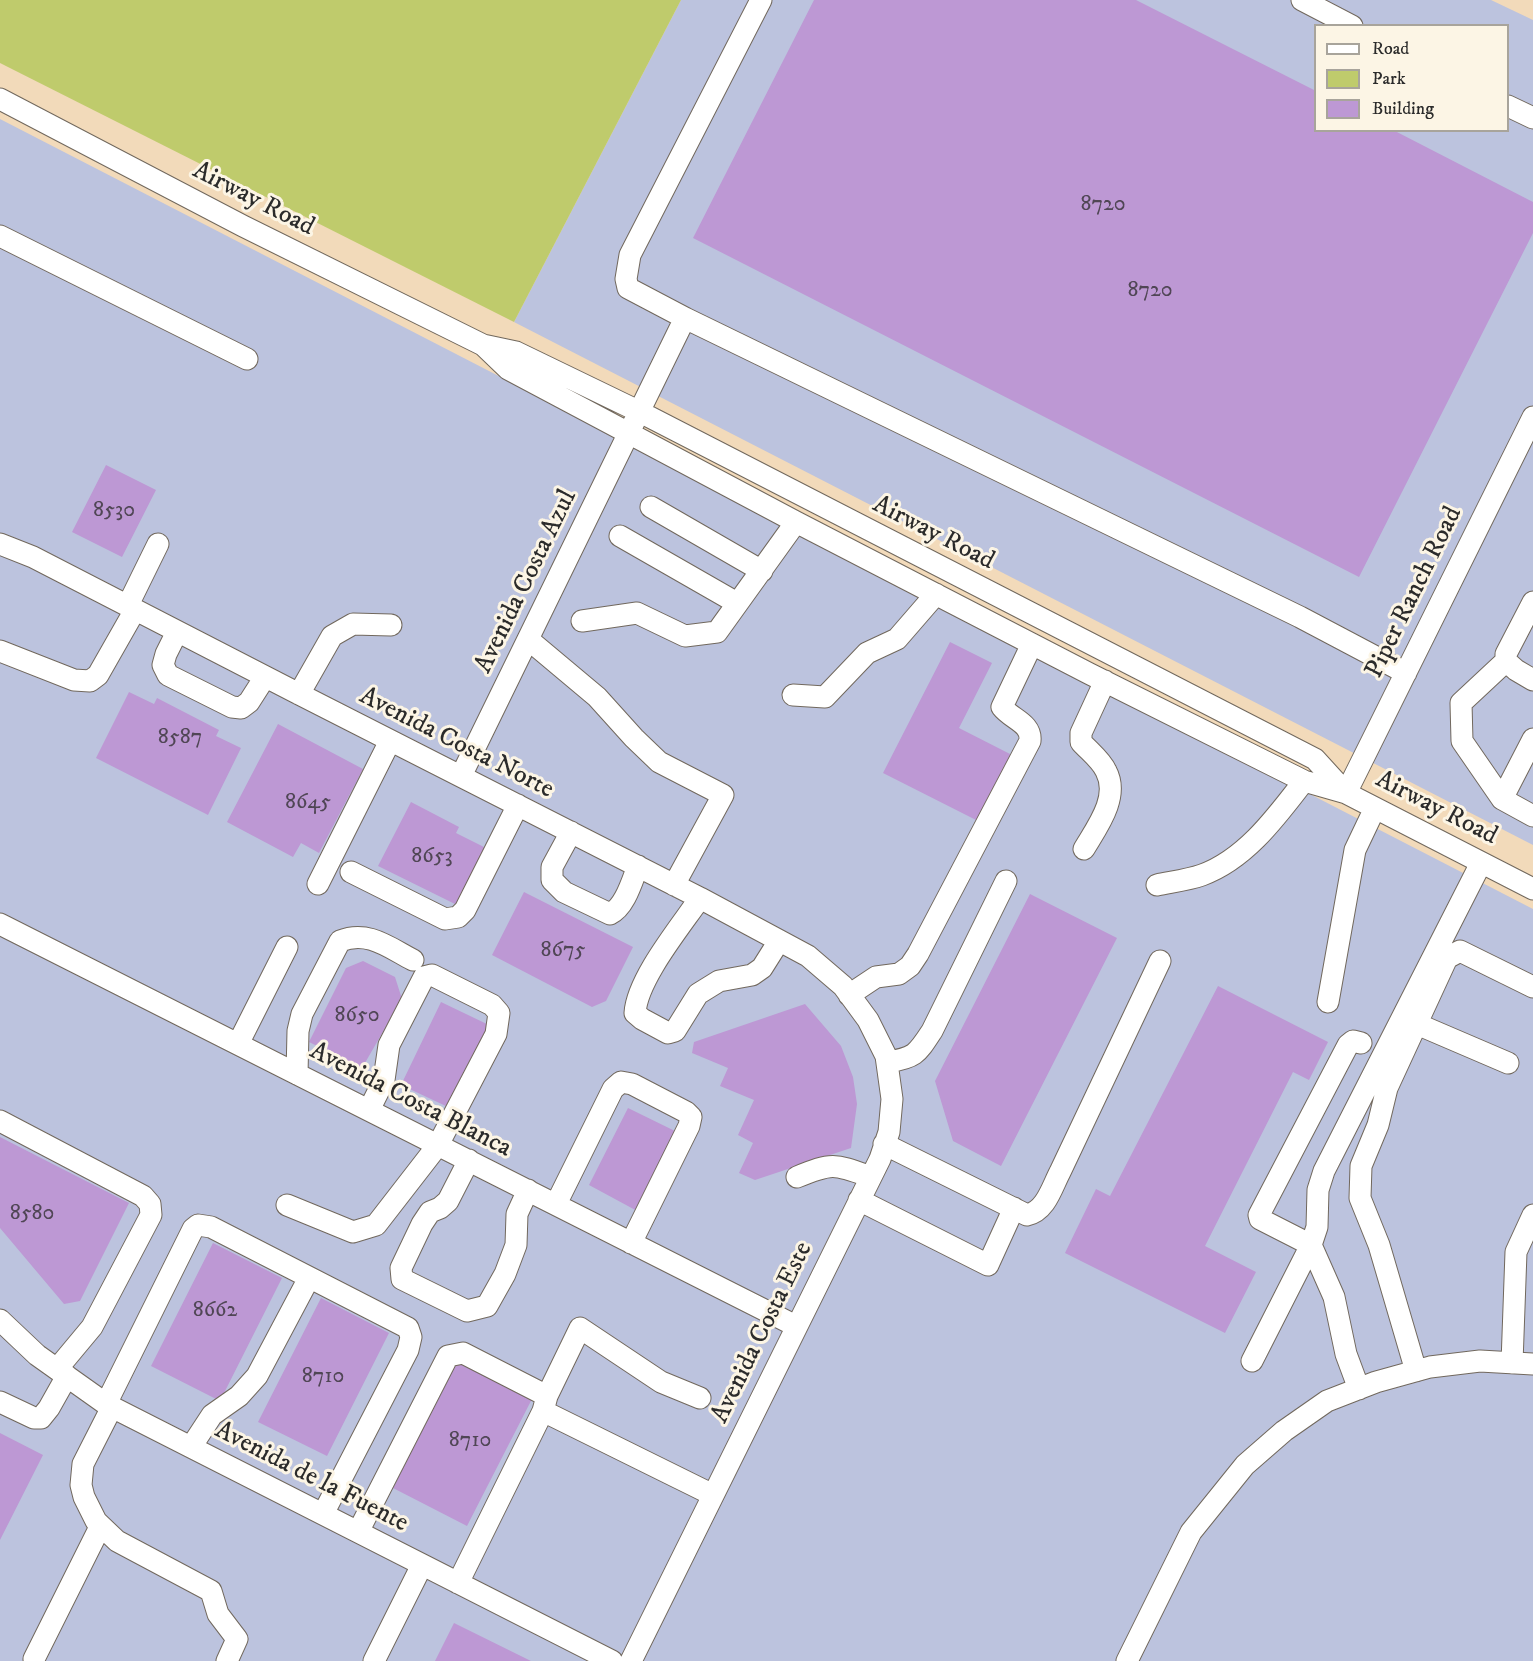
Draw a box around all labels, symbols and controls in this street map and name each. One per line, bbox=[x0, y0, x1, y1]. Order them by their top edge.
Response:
legend bbox=[1314, 24, 1509, 132]
text: Road bbox=[1372, 38, 1409, 60]
text: Park bbox=[1372, 68, 1406, 90]
text: Building bbox=[1372, 98, 1434, 120]
street label: Airway Road bbox=[187, 156, 319, 244]
house number: 8720 bbox=[1080, 192, 1126, 218]
house number: 8720 bbox=[1127, 278, 1173, 304]
street label: Avenida Costa Azul bbox=[469, 485, 585, 679]
street label: Airway Road bbox=[867, 490, 999, 578]
house number: 8530 bbox=[93, 498, 135, 524]
street label: Piper Ranch Road bbox=[1360, 502, 1470, 684]
street label: Avenida Costa Norte bbox=[354, 682, 558, 806]
house number: 8587 bbox=[158, 725, 202, 751]
street label: Airway Road bbox=[1370, 765, 1502, 853]
house number: 8645 bbox=[285, 790, 331, 816]
house number: 8653 bbox=[411, 844, 453, 870]
house number: 8675 bbox=[541, 938, 585, 964]
house number: 8650 bbox=[334, 1003, 380, 1029]
street label: Avenida Costa Blanca bbox=[304, 1037, 516, 1165]
house number: 8580 bbox=[10, 1201, 54, 1227]
street label: Avenida Costa Este bbox=[706, 1237, 820, 1429]
house number: 8662 bbox=[193, 1298, 237, 1324]
house number: 8710 bbox=[302, 1364, 344, 1390]
street label: Avenida de la Fuente bbox=[209, 1416, 413, 1540]
house number: 8710 bbox=[449, 1428, 491, 1454]

